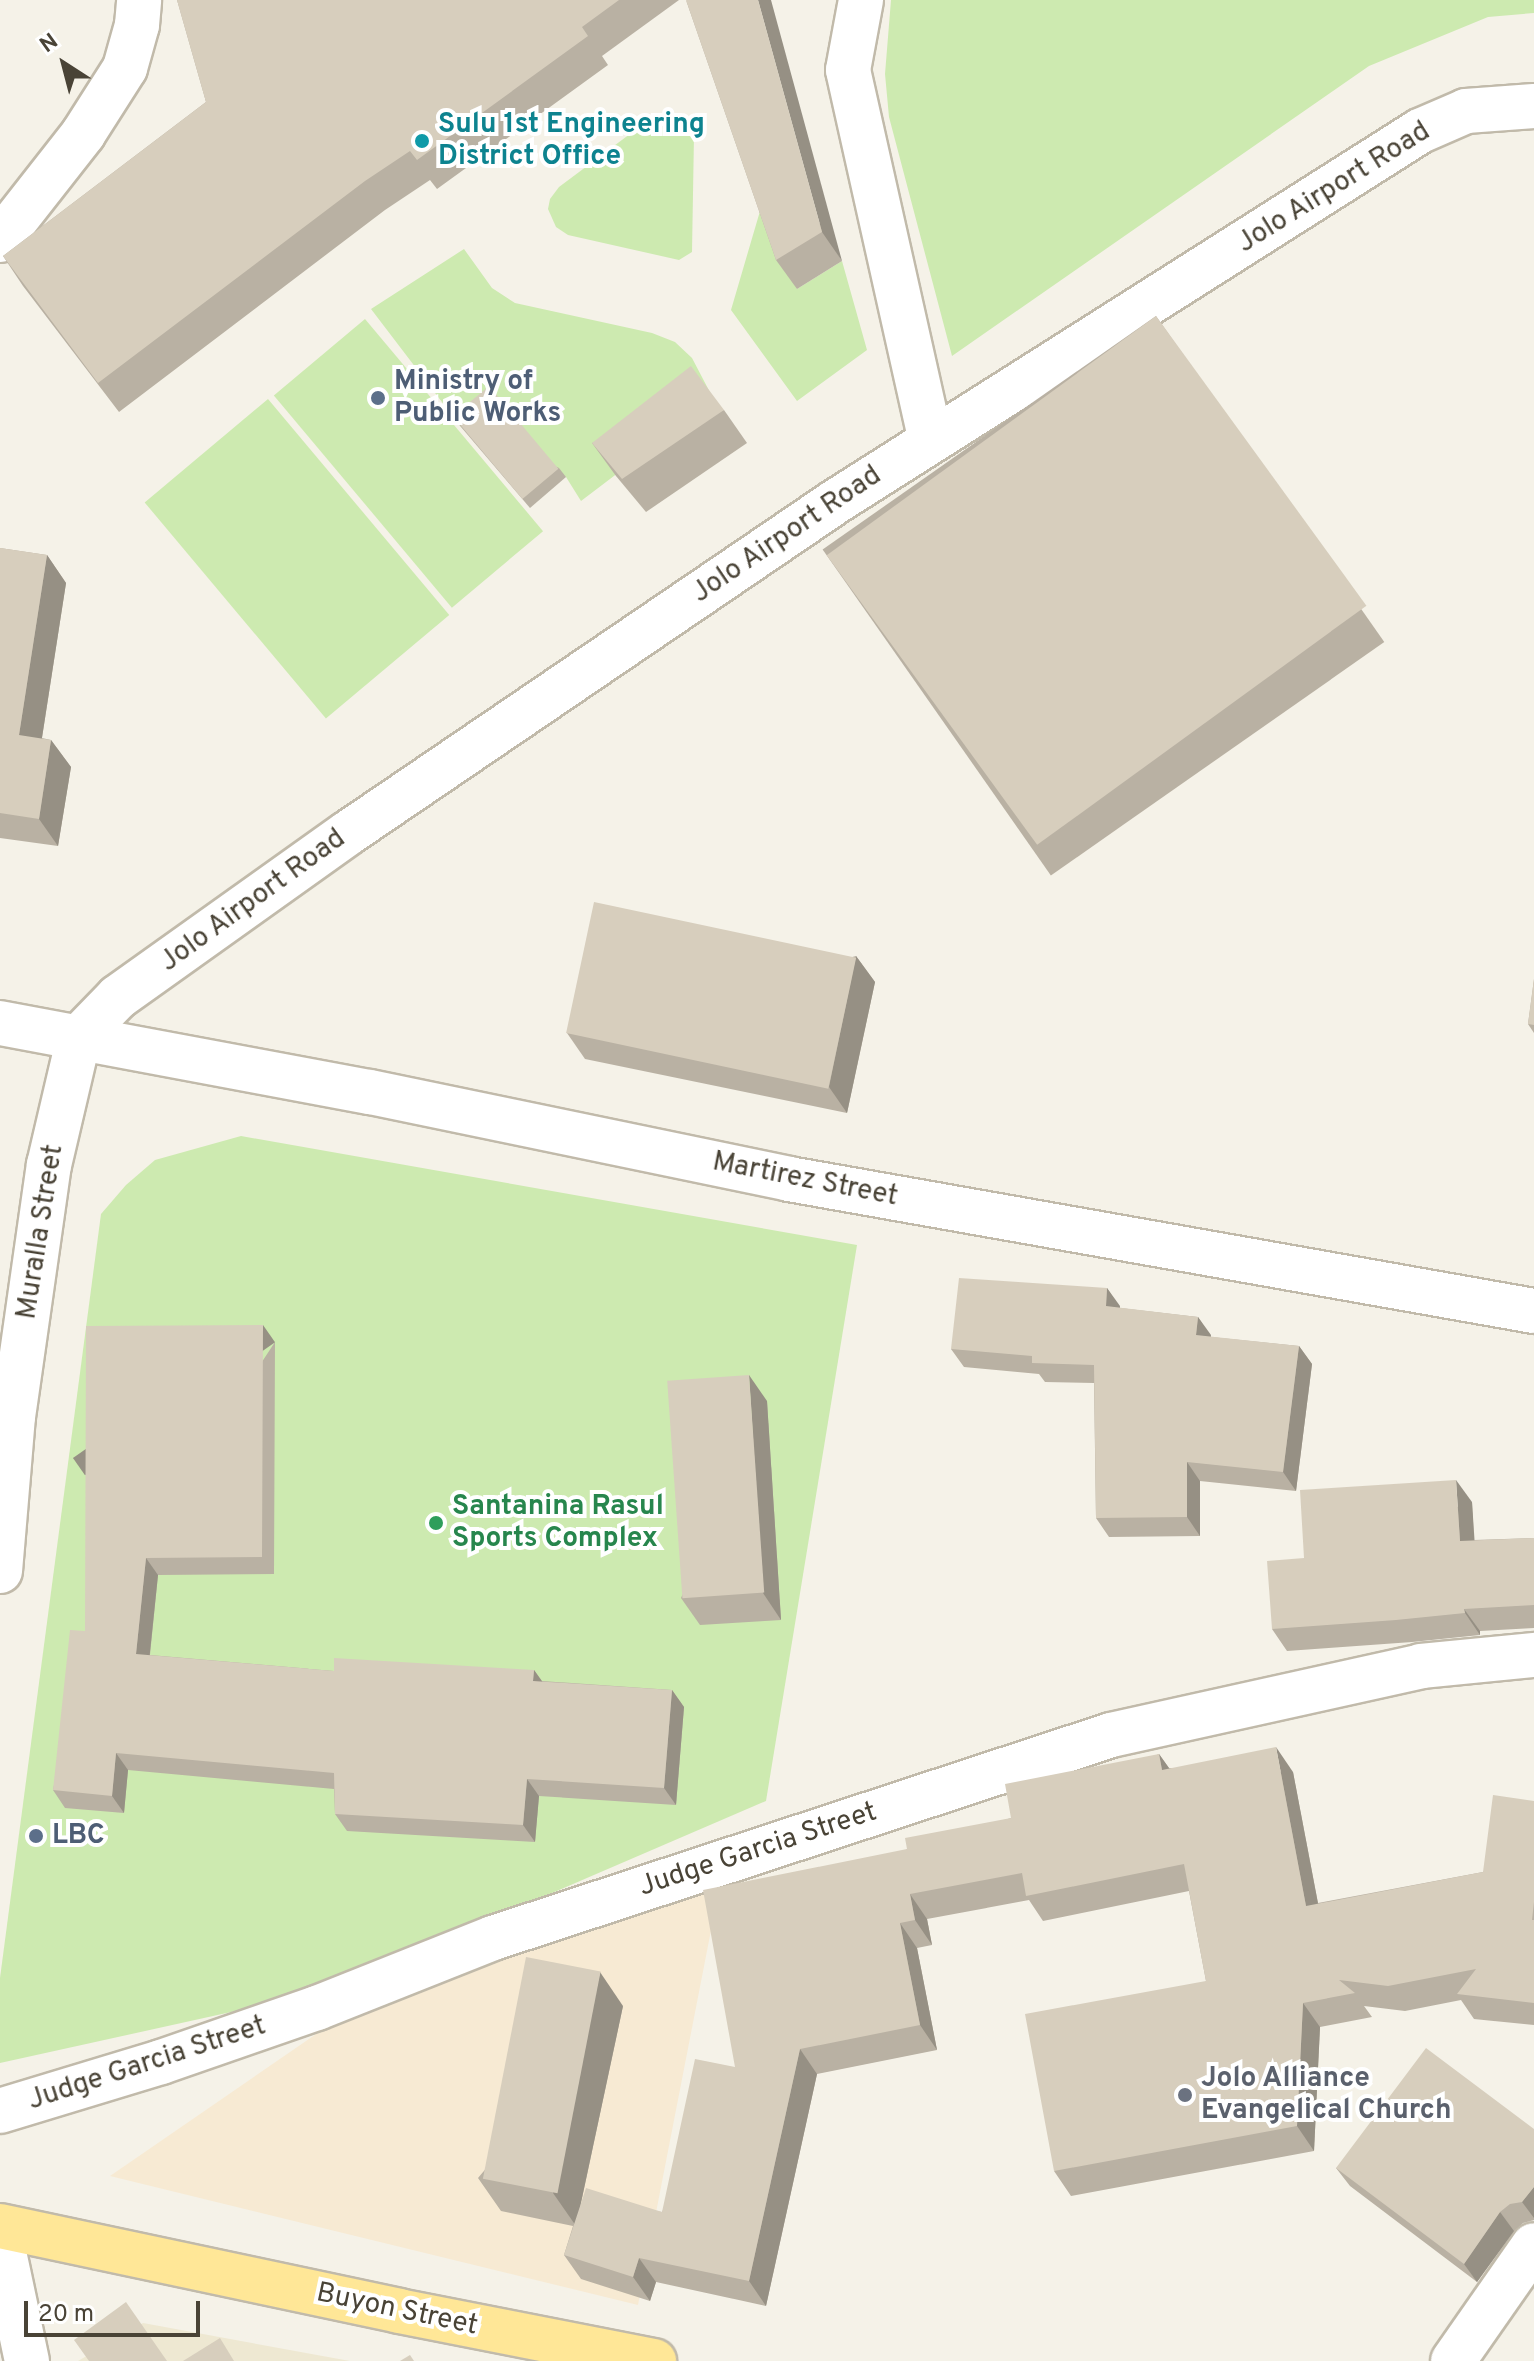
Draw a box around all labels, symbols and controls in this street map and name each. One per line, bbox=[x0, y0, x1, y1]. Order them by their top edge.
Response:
north arrow bbox=[24, 24, 104, 104]
text: N bbox=[35, 29, 64, 60]
place label: Sulu 1st Engineering District Office bbox=[438, 108, 705, 174]
street label: Jolo Airport Road bbox=[1231, 115, 1437, 261]
marker: Sulu 1st Engineering District Office bbox=[413, 132, 431, 150]
place label: Ministry of Public Works bbox=[394, 365, 561, 431]
marker: Ministry of Public Works bbox=[369, 389, 387, 407]
street label: Jolo Airport Road bbox=[685, 459, 889, 611]
street label: Jolo Airport Road bbox=[153, 822, 353, 980]
street label: Muralla Street bbox=[11, 1142, 71, 1322]
street label: Martirez Street bbox=[710, 1146, 900, 1214]
place label: Santanina Rasul Sports Complex bbox=[452, 1490, 664, 1556]
marker: Santanina Rasul Sports Complex bbox=[427, 1514, 445, 1532]
street label: Judge Garcia Street bbox=[635, 1796, 881, 1904]
place label: LBC bbox=[52, 1819, 105, 1853]
marker: LBC bbox=[27, 1827, 45, 1845]
street label: Judge Garcia Street bbox=[24, 2010, 270, 2118]
place label: Jolo Alliance Evangelical Church bbox=[1201, 2062, 1451, 2128]
marker: Jolo Alliance Evangelical Church bbox=[1176, 2086, 1194, 2104]
street label: Buyon Street bbox=[313, 2277, 481, 2343]
scale bar bbox=[28, 2285, 204, 2335]
text: 20 m bbox=[38, 2300, 94, 2330]

